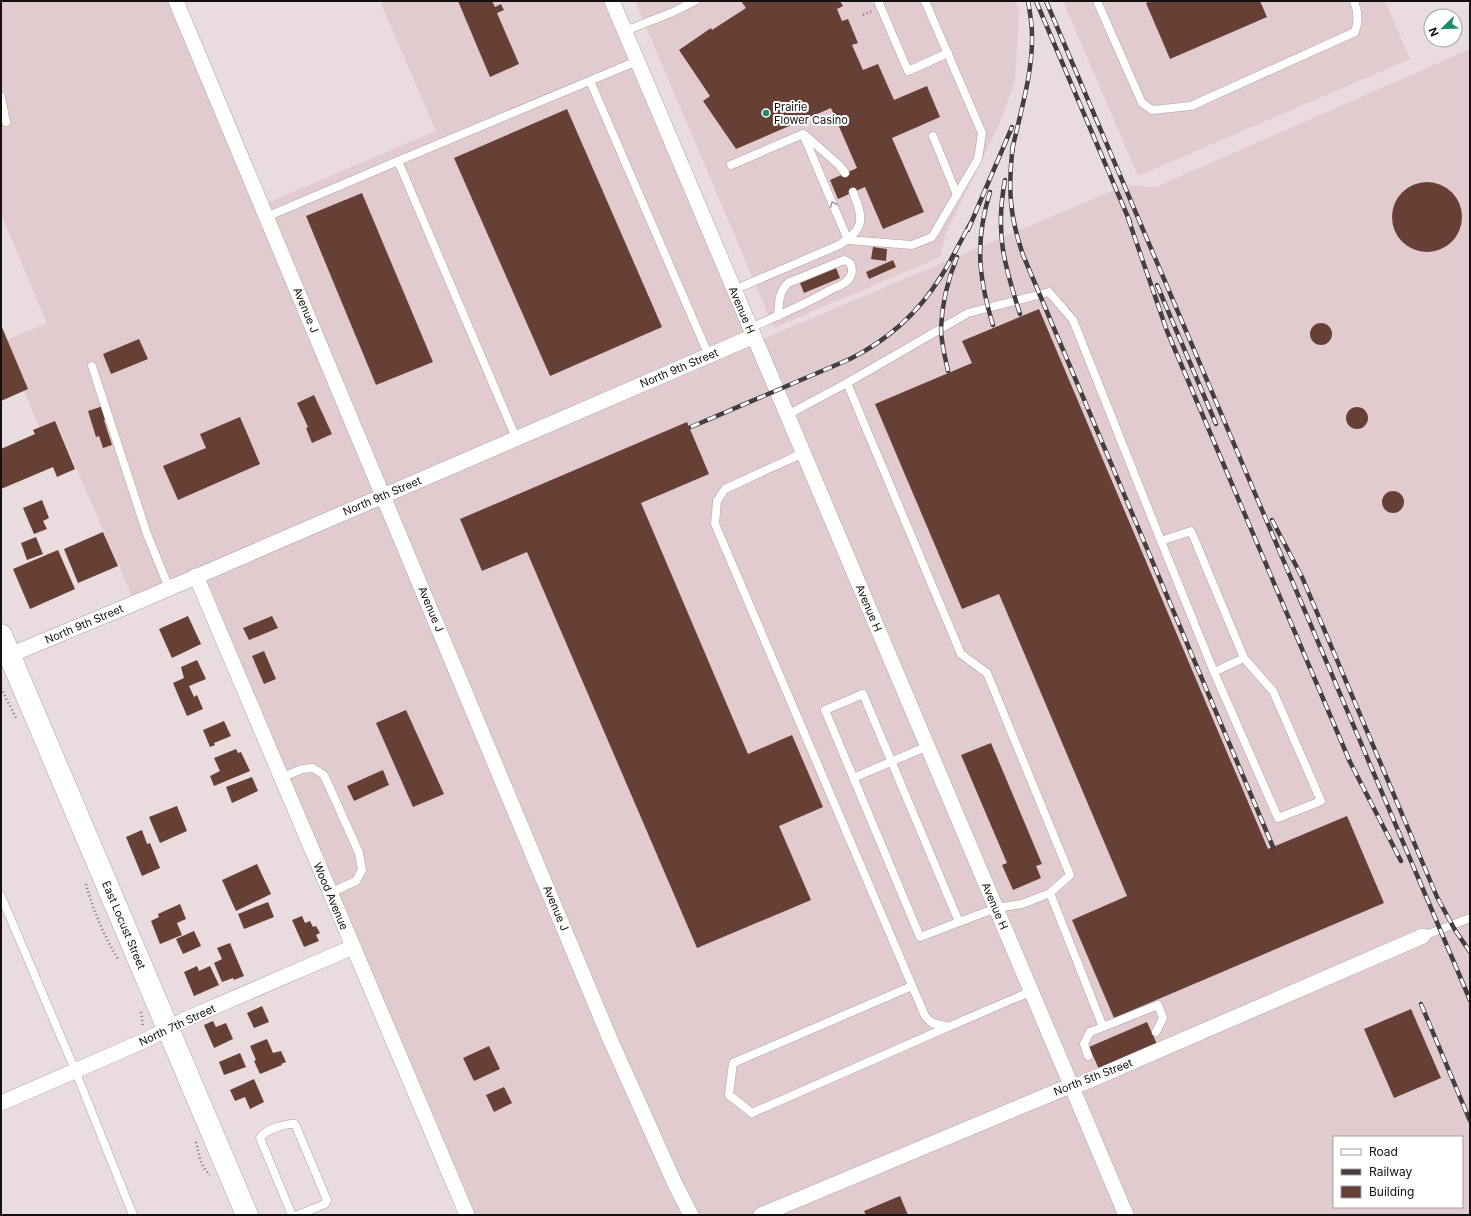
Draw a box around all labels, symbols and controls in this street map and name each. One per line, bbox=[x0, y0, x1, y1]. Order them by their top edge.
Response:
north arrow bbox=[1423, 8, 1463, 48]
text: N bbox=[1426, 25, 1442, 39]
place label: Prairie Flower Casino bbox=[774, 100, 848, 127]
marker: Prairie Flower Casino bbox=[761, 108, 771, 118]
one-way arrow bbox=[830, 200, 838, 208]
street label: Avenue H bbox=[726, 284, 758, 336]
street label: Avenue J bbox=[290, 285, 322, 335]
street label: North 9th Street bbox=[638, 345, 721, 391]
street label: North 9th Street bbox=[341, 473, 424, 519]
street label: Avenue H bbox=[853, 582, 885, 634]
street label: Avenue J bbox=[415, 584, 447, 634]
street label: North 9th Street bbox=[43, 601, 126, 647]
street label: Wood Avenue bbox=[310, 860, 352, 932]
street label: East Locust Street bbox=[99, 879, 149, 972]
street label: Avenue H bbox=[979, 880, 1011, 932]
street label: Avenue J bbox=[540, 883, 572, 933]
street label: North 7th Street bbox=[136, 1001, 218, 1049]
street label: North 5th Street bbox=[1052, 1055, 1135, 1098]
legend bbox=[1333, 1136, 1463, 1208]
text: Road bbox=[1369, 1144, 1398, 1159]
text: Railway bbox=[1369, 1164, 1413, 1179]
text: Building bbox=[1369, 1184, 1414, 1199]

